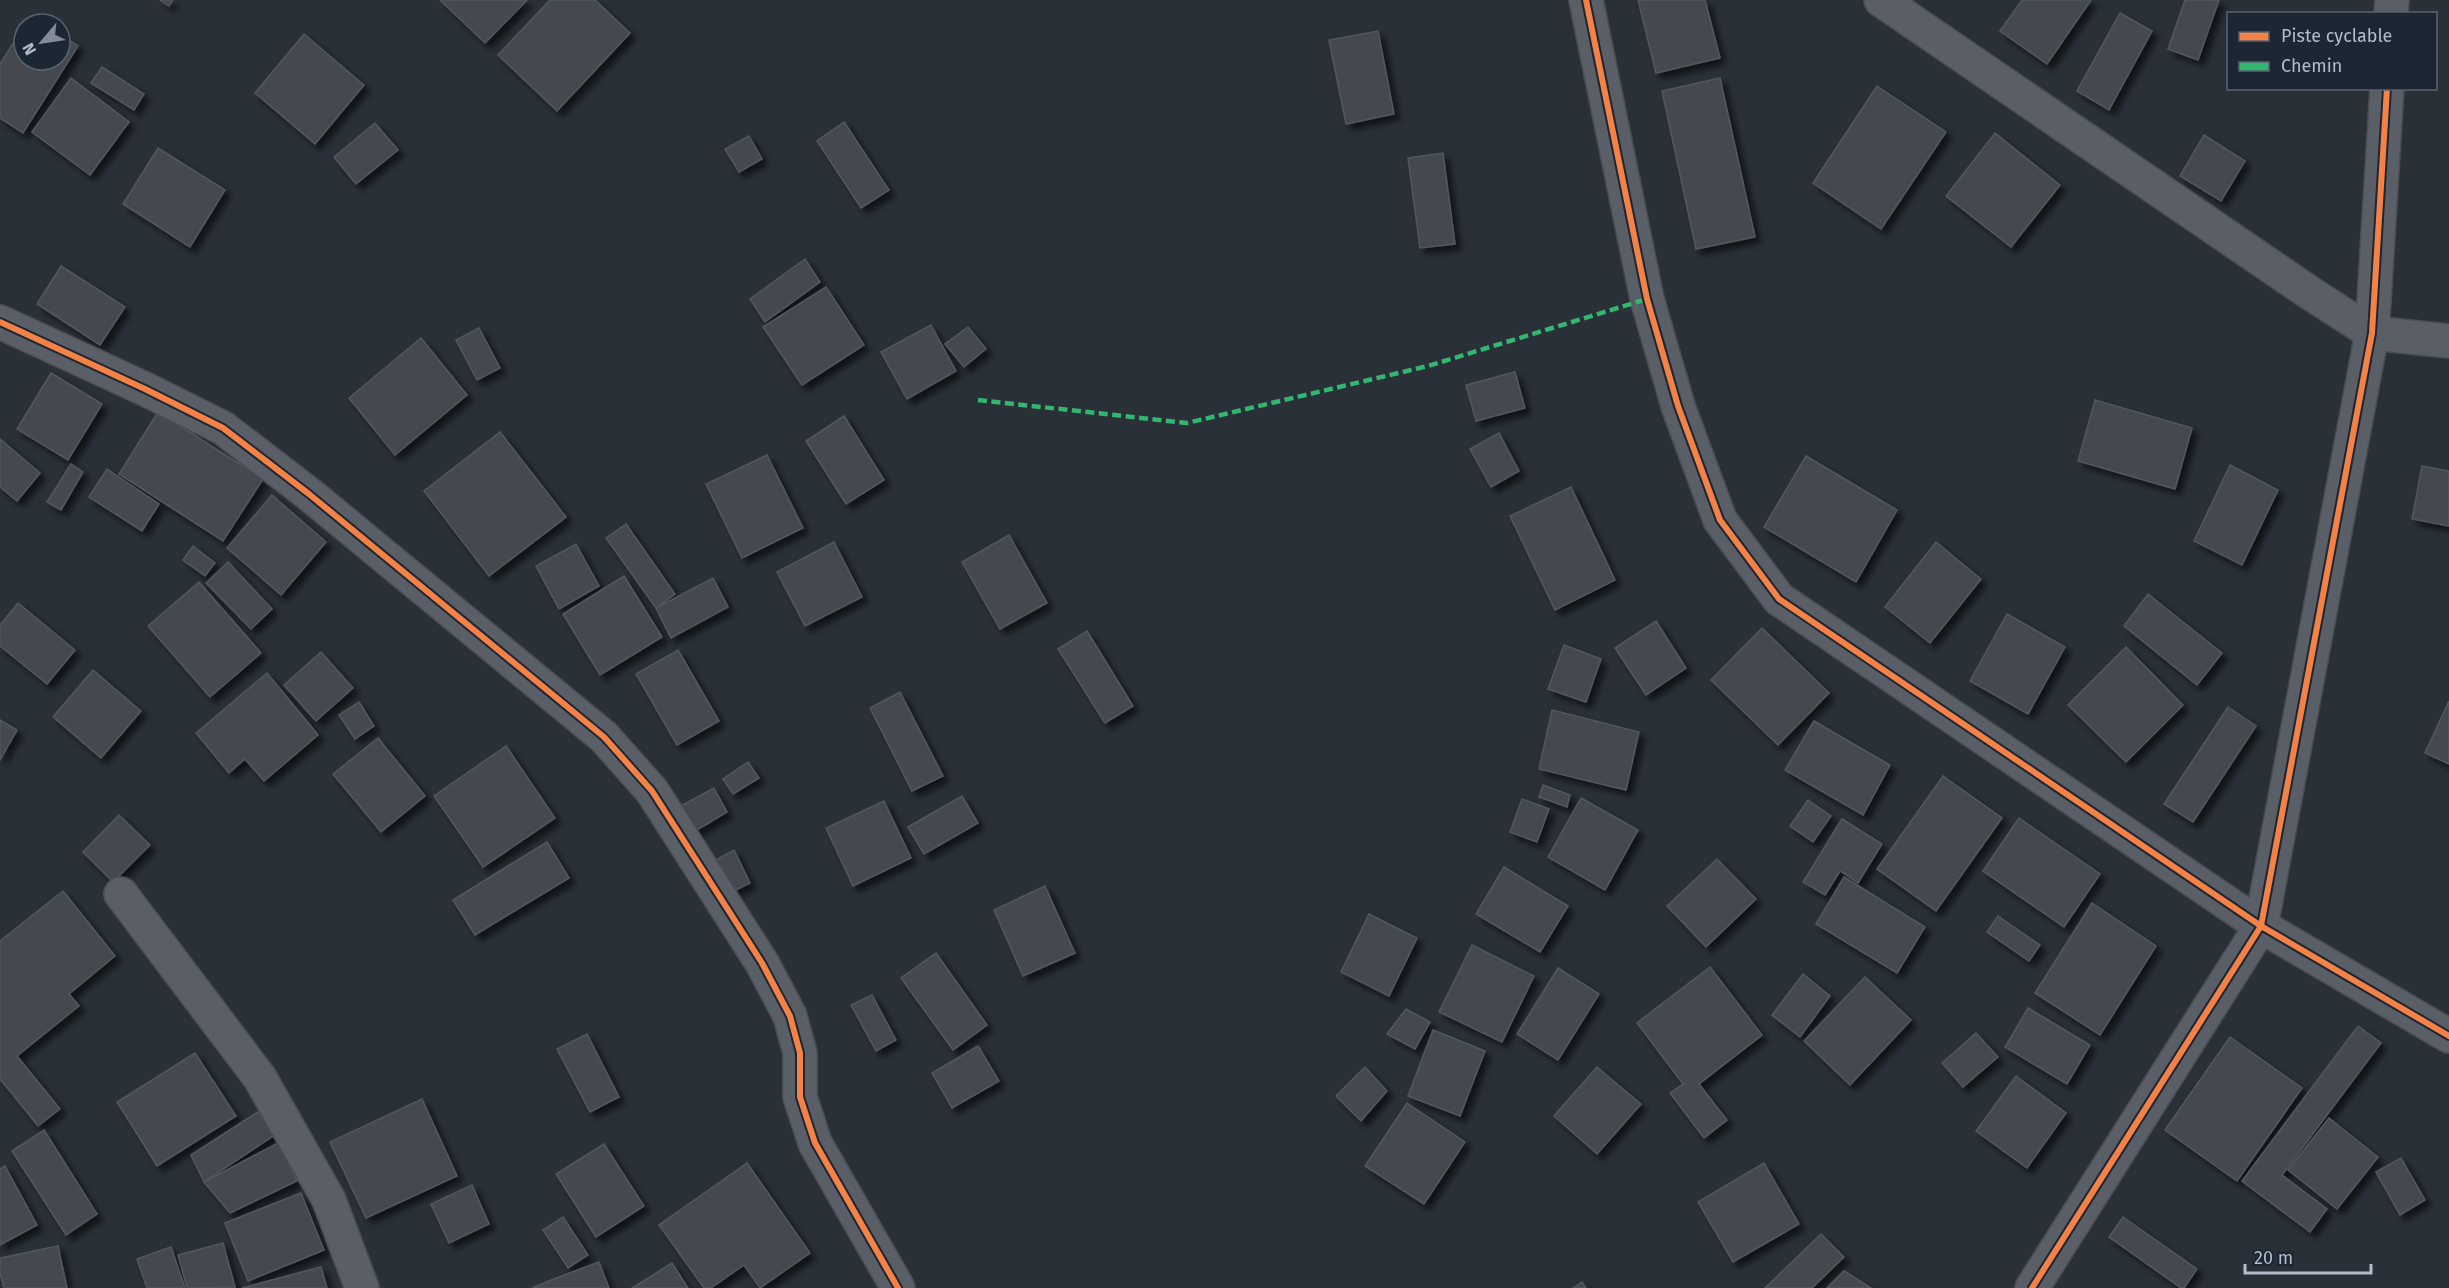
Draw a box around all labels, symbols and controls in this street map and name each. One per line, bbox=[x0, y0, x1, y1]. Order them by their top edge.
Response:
north arrow bbox=[12, 12, 72, 72]
legend bbox=[2227, 12, 2437, 90]
text: Piste cyclable bbox=[2281, 25, 2392, 47]
text: N bbox=[18, 40, 40, 58]
text: Chemin bbox=[2281, 55, 2342, 77]
scale bar bbox=[2245, 1237, 2371, 1275]
text: 20 m bbox=[2254, 1247, 2293, 1269]

